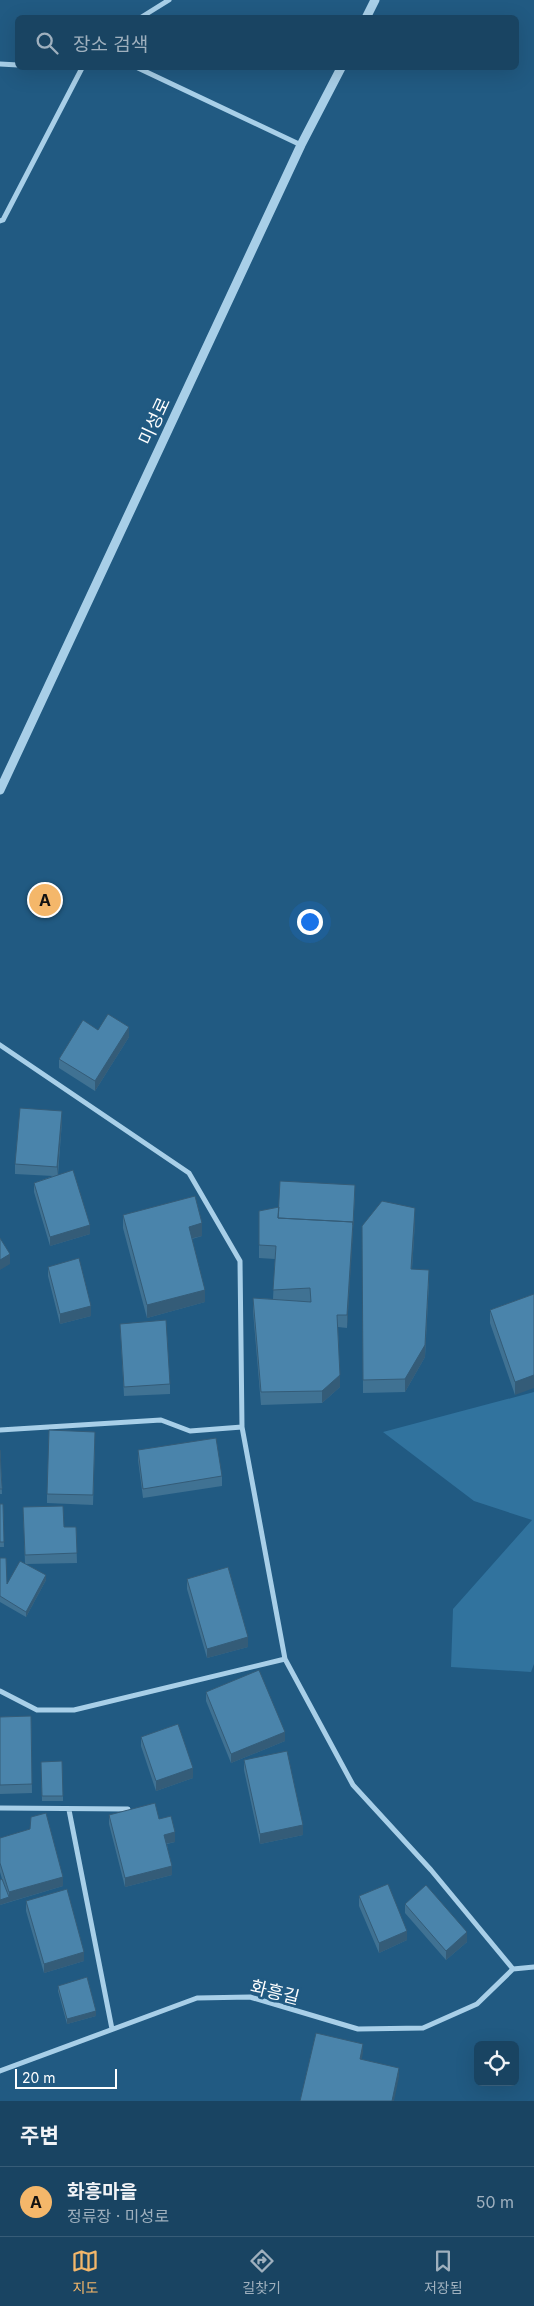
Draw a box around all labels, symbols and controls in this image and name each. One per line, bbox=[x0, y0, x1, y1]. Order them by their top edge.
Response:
search box bbox=[15, 15, 519, 70]
icon: search bbox=[33, 29, 61, 57]
text: 장소 검색 bbox=[73, 33, 148, 56]
street label: 미성로 bbox=[134, 394, 174, 448]
pin: A bbox=[29, 881, 61, 919]
your location bbox=[297, 909, 323, 935]
street label: 화흥길 bbox=[248, 1976, 302, 2008]
map controls bbox=[474, 2041, 519, 2086]
button: locate bbox=[474, 2041, 519, 2086]
scale bar bbox=[15, 2066, 118, 2089]
text: 20 m bbox=[22, 2069, 56, 2086]
text: 주변 bbox=[20, 2123, 59, 2148]
text: 화흥마을 bbox=[67, 2180, 137, 2203]
text: A bbox=[30, 2192, 42, 2212]
text: 50 m bbox=[476, 2192, 514, 2212]
text: 정류장 · 미성로 bbox=[67, 2206, 169, 2226]
tab: 지도 bbox=[71, 2247, 99, 2297]
tab: 길찾기 bbox=[242, 2247, 281, 2297]
tab: 저장됨 bbox=[424, 2247, 463, 2297]

